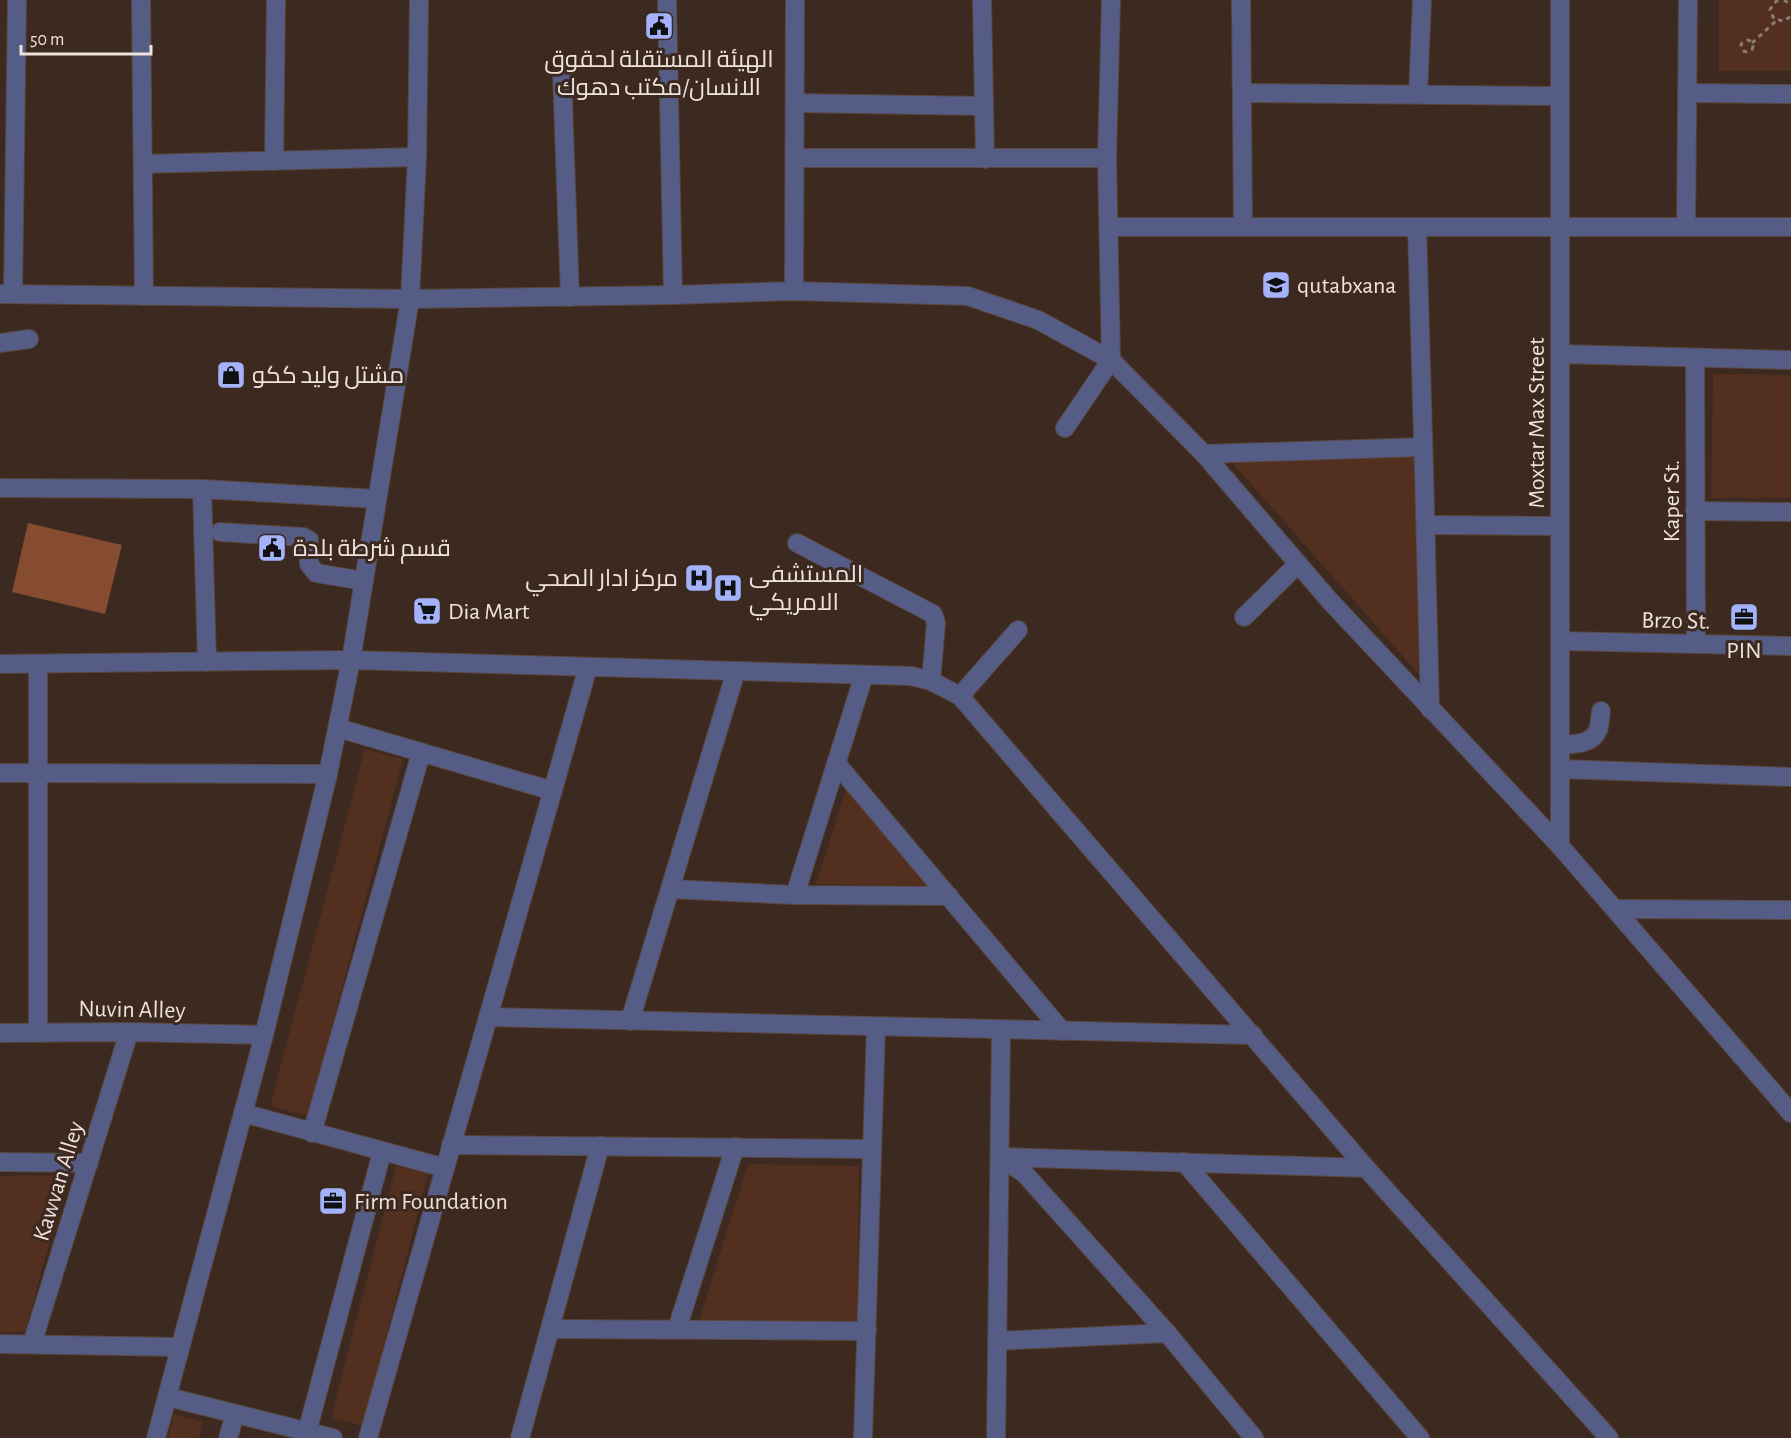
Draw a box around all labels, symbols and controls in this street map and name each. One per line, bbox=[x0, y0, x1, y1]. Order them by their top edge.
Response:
public building icon: الهيئة المستقلة لحقوق الانسان/مكتب دهوك bbox=[643, 10, 675, 42]
scale bar bbox=[21, 18, 152, 56]
text: 50 m bbox=[30, 31, 64, 49]
place label: الهيئة المستقلة لحقوق الانسان/مكتب دهوك bbox=[544, 48, 774, 101]
school or university icon: qutabxana bbox=[1260, 269, 1292, 301]
place label: qutabxana bbox=[1297, 274, 1396, 298]
street label: Moxtar Max Street bbox=[1525, 337, 1549, 509]
shop icon: مشتل وليد ككو bbox=[215, 359, 247, 391]
place label: مشتل وليد ككو bbox=[252, 363, 404, 389]
street label: Kaper St. bbox=[1660, 460, 1684, 542]
public building icon: قسم شرطة بلدة bbox=[256, 532, 288, 564]
place label: قسم شرطة بلدة bbox=[293, 536, 451, 564]
hospital icon: مركز ادار الصحي bbox=[683, 562, 715, 594]
place label: المستشفى الامريكي bbox=[749, 562, 863, 621]
place label: مركز ادار الصحي bbox=[525, 567, 678, 597]
hospital icon: المستشفى الامريكي bbox=[712, 572, 744, 604]
supermarket icon: Dia Mart bbox=[411, 595, 443, 627]
place label: Dia Mart bbox=[448, 600, 530, 624]
office icon: PIN bbox=[1728, 601, 1760, 633]
street label: Brzo St. bbox=[1641, 608, 1711, 634]
place label: PIN bbox=[1726, 639, 1762, 663]
street label: Nuvin Alley bbox=[78, 997, 186, 1023]
street label: Kawvan Alley bbox=[29, 1119, 89, 1244]
office icon: Firm Foundation bbox=[317, 1185, 349, 1217]
place label: Firm Foundation bbox=[354, 1190, 508, 1214]

